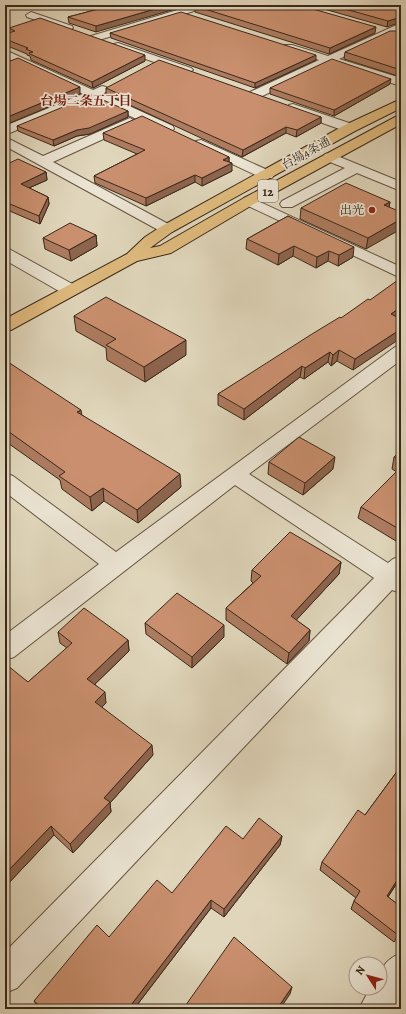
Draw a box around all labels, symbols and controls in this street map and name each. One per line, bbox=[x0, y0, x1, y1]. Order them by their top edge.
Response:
district label: 台場二条五丁目 bbox=[40, 92, 132, 109]
street label: 台場4条通 bbox=[279, 133, 333, 173]
road number: 12 bbox=[258, 180, 278, 202]
place label: 出光 bbox=[340, 202, 364, 218]
marker: 出光 bbox=[367, 205, 377, 215]
north arrow bbox=[348, 956, 388, 996]
text: N bbox=[352, 963, 369, 978]

